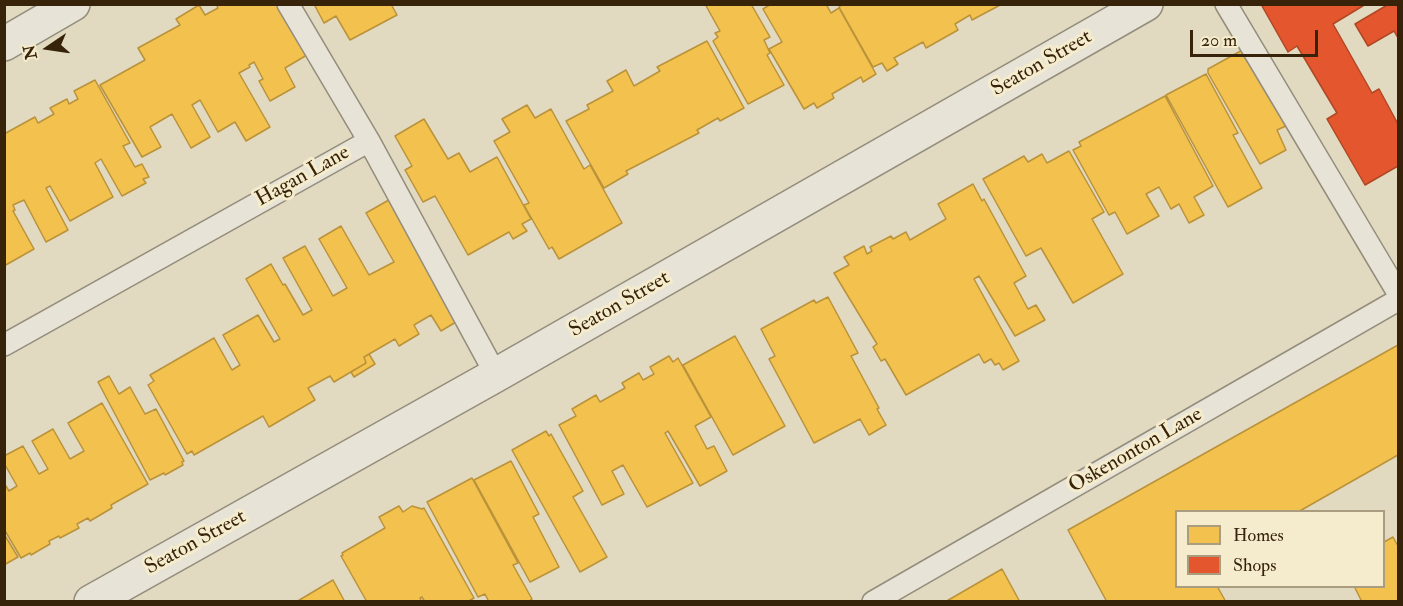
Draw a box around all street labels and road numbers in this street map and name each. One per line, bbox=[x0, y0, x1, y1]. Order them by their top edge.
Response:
street label: Seaton Street bbox=[987, 25, 1097, 103]
street label: Hagan Lane bbox=[252, 141, 354, 213]
street label: Seaton Street bbox=[565, 266, 675, 344]
street label: Oskenonton Lane bbox=[1065, 403, 1207, 499]
street label: Seaton Street bbox=[141, 505, 251, 581]

